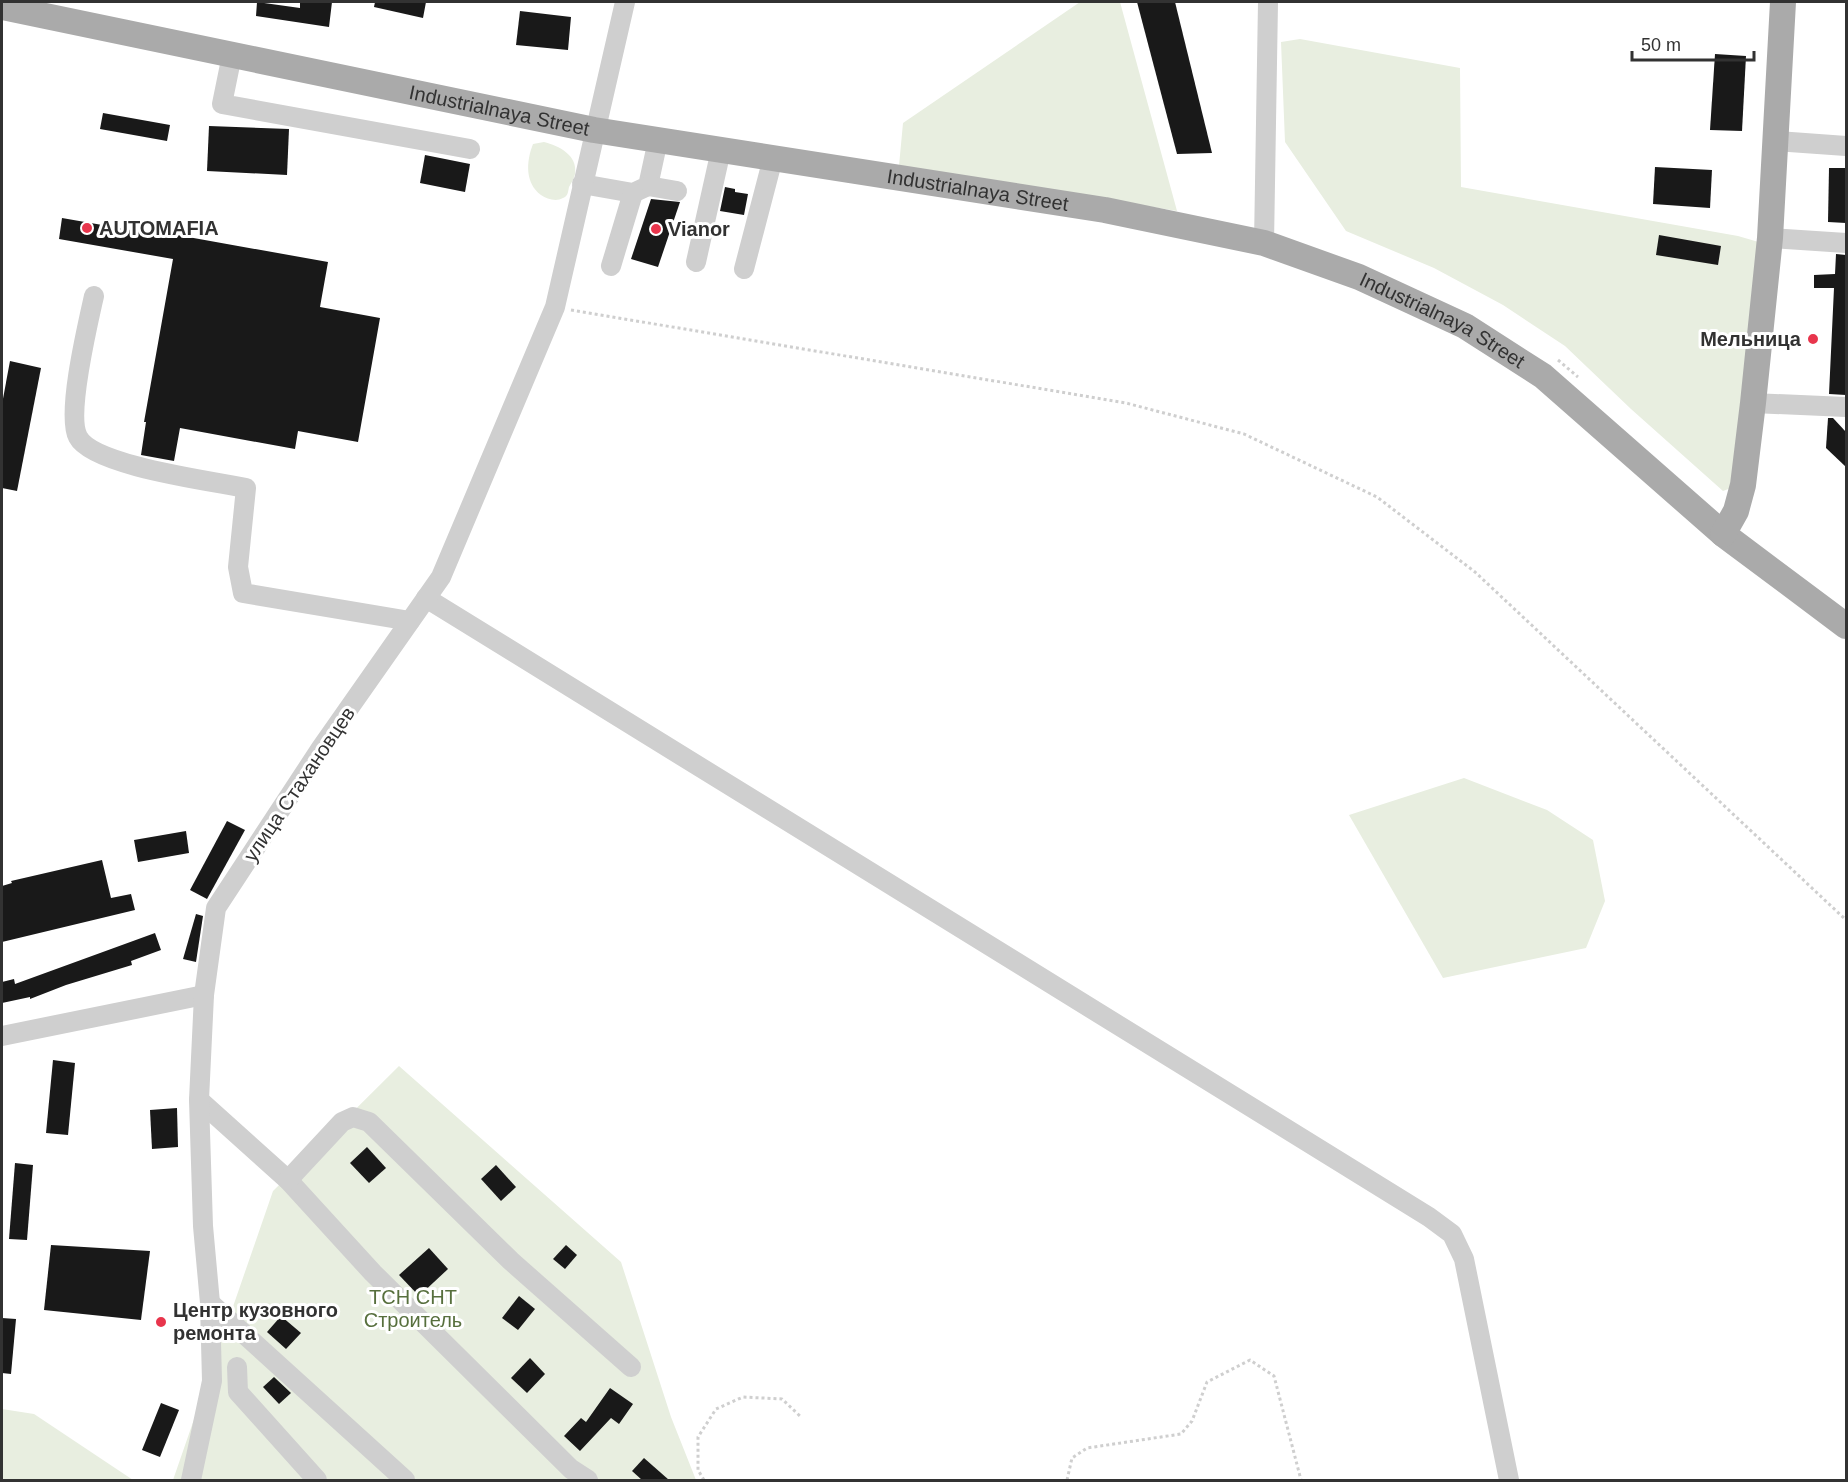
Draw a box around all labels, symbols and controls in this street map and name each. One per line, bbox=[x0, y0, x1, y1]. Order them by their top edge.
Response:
scale bar bbox=[1632, 24, 1754, 62]
text: 50 m bbox=[1641, 35, 1681, 55]
street label: Industrialnaya Street bbox=[407, 81, 592, 140]
street label: Industrialnaya Street bbox=[885, 165, 1070, 215]
place label: AUTOMAFIA bbox=[99, 217, 219, 239]
place label: Vianor bbox=[668, 218, 730, 240]
marker: AUTOMAFIA bbox=[80, 221, 94, 235]
marker: Vianor bbox=[649, 222, 663, 236]
street label: Industrialnaya Street bbox=[1356, 268, 1529, 373]
place label: Мельница bbox=[1700, 328, 1802, 350]
marker: Мельница bbox=[1806, 332, 1820, 346]
street label: улица Стахановцев bbox=[239, 703, 359, 865]
park label: ТСН СНТ Строитель bbox=[364, 1286, 462, 1331]
place label: Центр кузовного ремонта bbox=[173, 1299, 338, 1344]
marker: Центр кузовного ремонта bbox=[154, 1315, 168, 1329]

